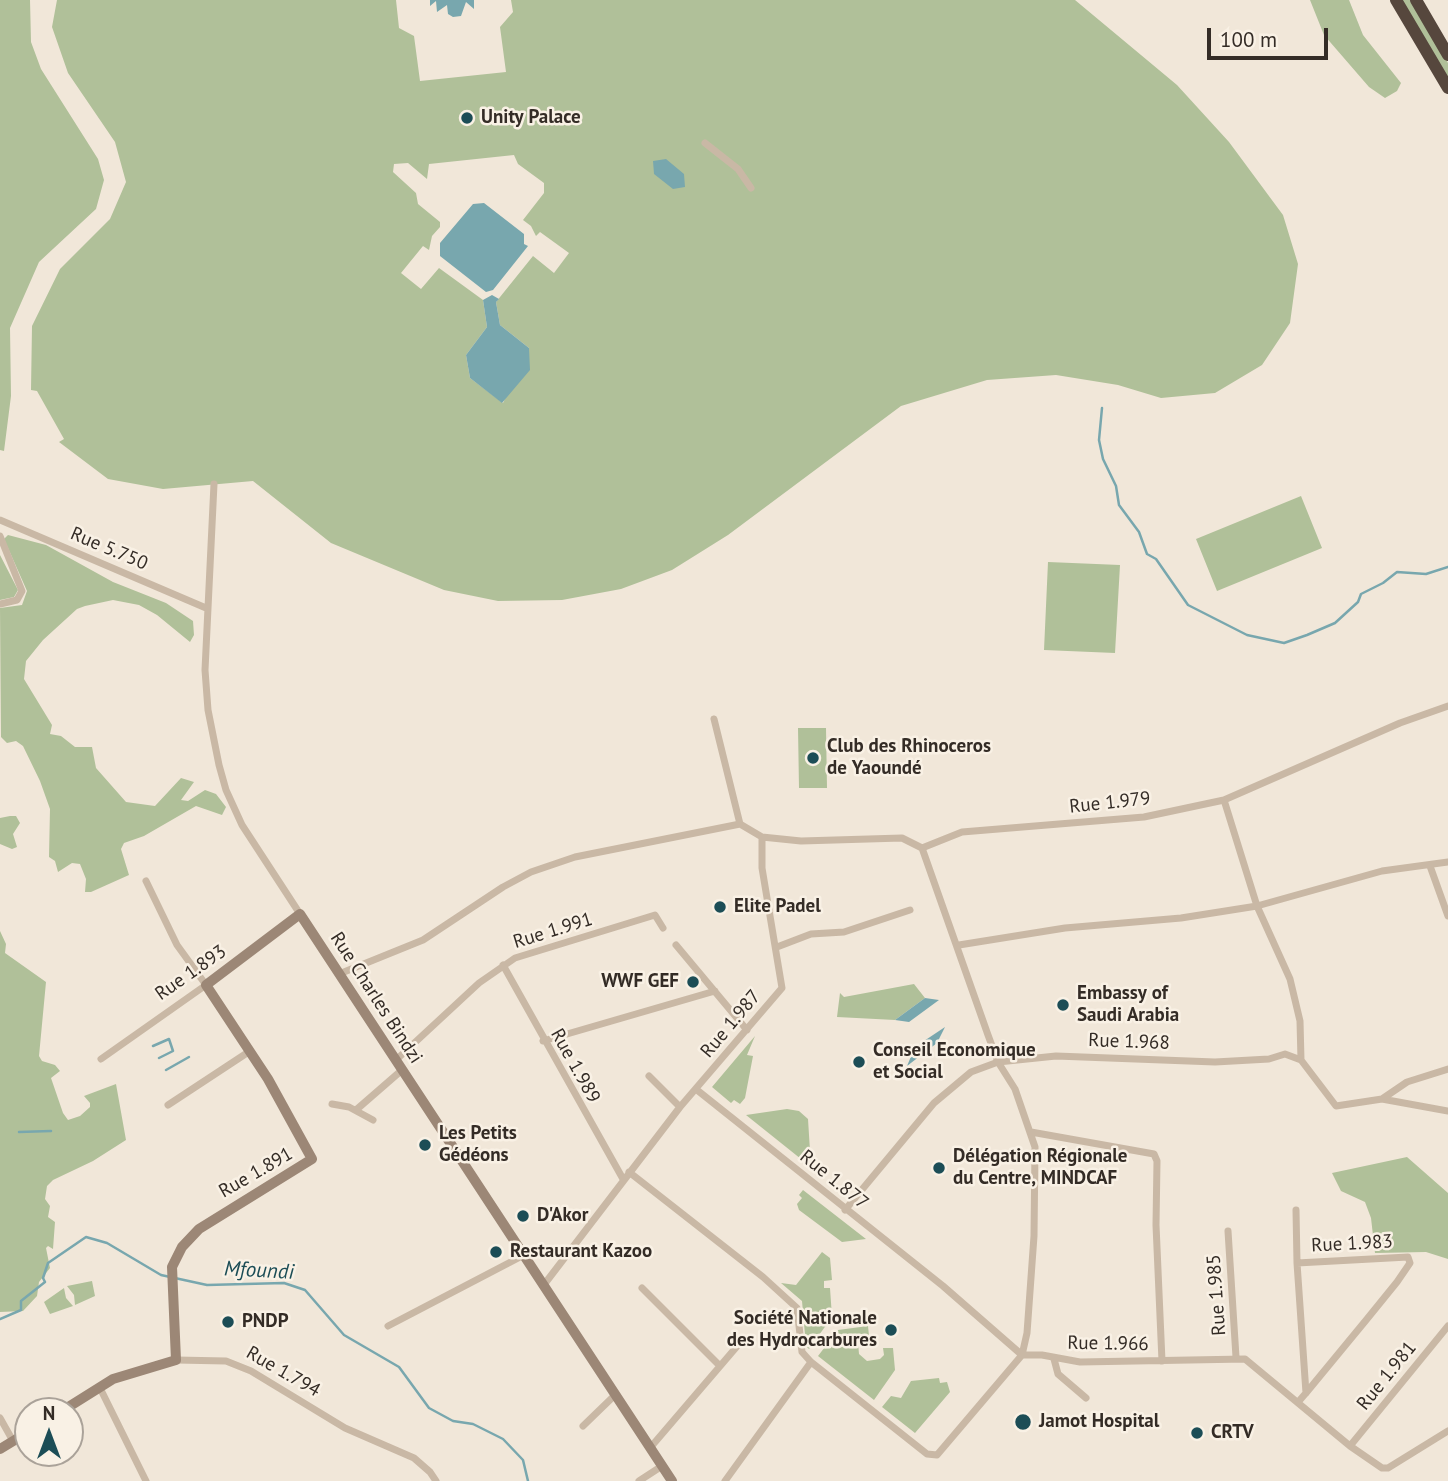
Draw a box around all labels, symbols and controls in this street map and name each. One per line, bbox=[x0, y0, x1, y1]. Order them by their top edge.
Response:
scale bar bbox=[1210, 14, 1331, 58]
text: 100 m bbox=[1220, 26, 1277, 53]
place label: Unity Palace bbox=[481, 107, 581, 129]
marker: Unity Palace bbox=[459, 110, 475, 126]
street label: Rue 5.750 bbox=[67, 523, 151, 575]
place label: Club des Rhinoceros de Yaoundé bbox=[827, 736, 991, 780]
marker: Club des Rhinoceros de Yaoundé bbox=[805, 750, 821, 766]
street label: Rue 1.979 bbox=[1068, 787, 1152, 819]
place label: Elite Padel bbox=[734, 896, 821, 918]
marker: Elite Padel bbox=[712, 899, 728, 915]
street label: Rue 1.991 bbox=[511, 908, 595, 954]
street label: Rue Charles Bindzi bbox=[325, 928, 427, 1068]
street label: Rue 1.893 bbox=[151, 940, 231, 1006]
place label: WWF GEF bbox=[601, 971, 679, 993]
marker: WWF GEF bbox=[685, 974, 701, 990]
place label: Embassy of Saudi Arabia bbox=[1077, 983, 1179, 1027]
street label: Rue 1.987 bbox=[696, 985, 766, 1063]
marker: Embassy of Saudi Arabia bbox=[1055, 997, 1071, 1013]
street label: Rue 1.989 bbox=[545, 1025, 605, 1107]
street label: Rue 1.968 bbox=[1088, 1029, 1170, 1055]
place label: Conseil Economique et Social bbox=[873, 1040, 1036, 1084]
marker: Conseil Economique et Social bbox=[851, 1054, 867, 1070]
place label: Les Petits Gédéons bbox=[439, 1123, 517, 1167]
marker: Les Petits Gédéons bbox=[417, 1137, 433, 1153]
street label: Rue 1.891 bbox=[215, 1143, 297, 1203]
street label: Rue 1.877 bbox=[795, 1145, 873, 1215]
place label: Délégation Régionale du Centre, MINDCAF bbox=[953, 1146, 1127, 1190]
marker: Délégation Régionale du Centre, MINDCAF bbox=[931, 1160, 947, 1176]
place label: D'Akor bbox=[537, 1205, 588, 1227]
marker: D'Akor bbox=[515, 1208, 531, 1224]
street label: Rue 1.983 bbox=[1311, 1230, 1393, 1258]
place label: Restaurant Kazoo bbox=[510, 1241, 652, 1263]
marker: Restaurant Kazoo bbox=[488, 1244, 504, 1260]
street label: Rue 1.985 bbox=[1203, 1254, 1231, 1336]
water label: Mfoundi bbox=[223, 1257, 295, 1285]
place label: Société Nationale des Hydrocarbures bbox=[727, 1308, 877, 1352]
place label: PNDP bbox=[242, 1311, 289, 1333]
marker: PNDP bbox=[220, 1314, 236, 1330]
marker: Société Nationale des Hydrocarbures bbox=[883, 1322, 899, 1338]
street label: Rue 1.966 bbox=[1067, 1332, 1149, 1356]
street label: Rue 1.981 bbox=[1352, 1337, 1422, 1415]
street label: Rue 1.794 bbox=[242, 1342, 324, 1402]
north arrow bbox=[14, 1397, 84, 1467]
text: N bbox=[43, 1401, 55, 1425]
place label: Jamot Hospital bbox=[1039, 1411, 1159, 1433]
marker: Jamot Hospital bbox=[1013, 1412, 1033, 1432]
place label: CRTV bbox=[1211, 1422, 1254, 1444]
marker: CRTV bbox=[1189, 1425, 1205, 1441]

